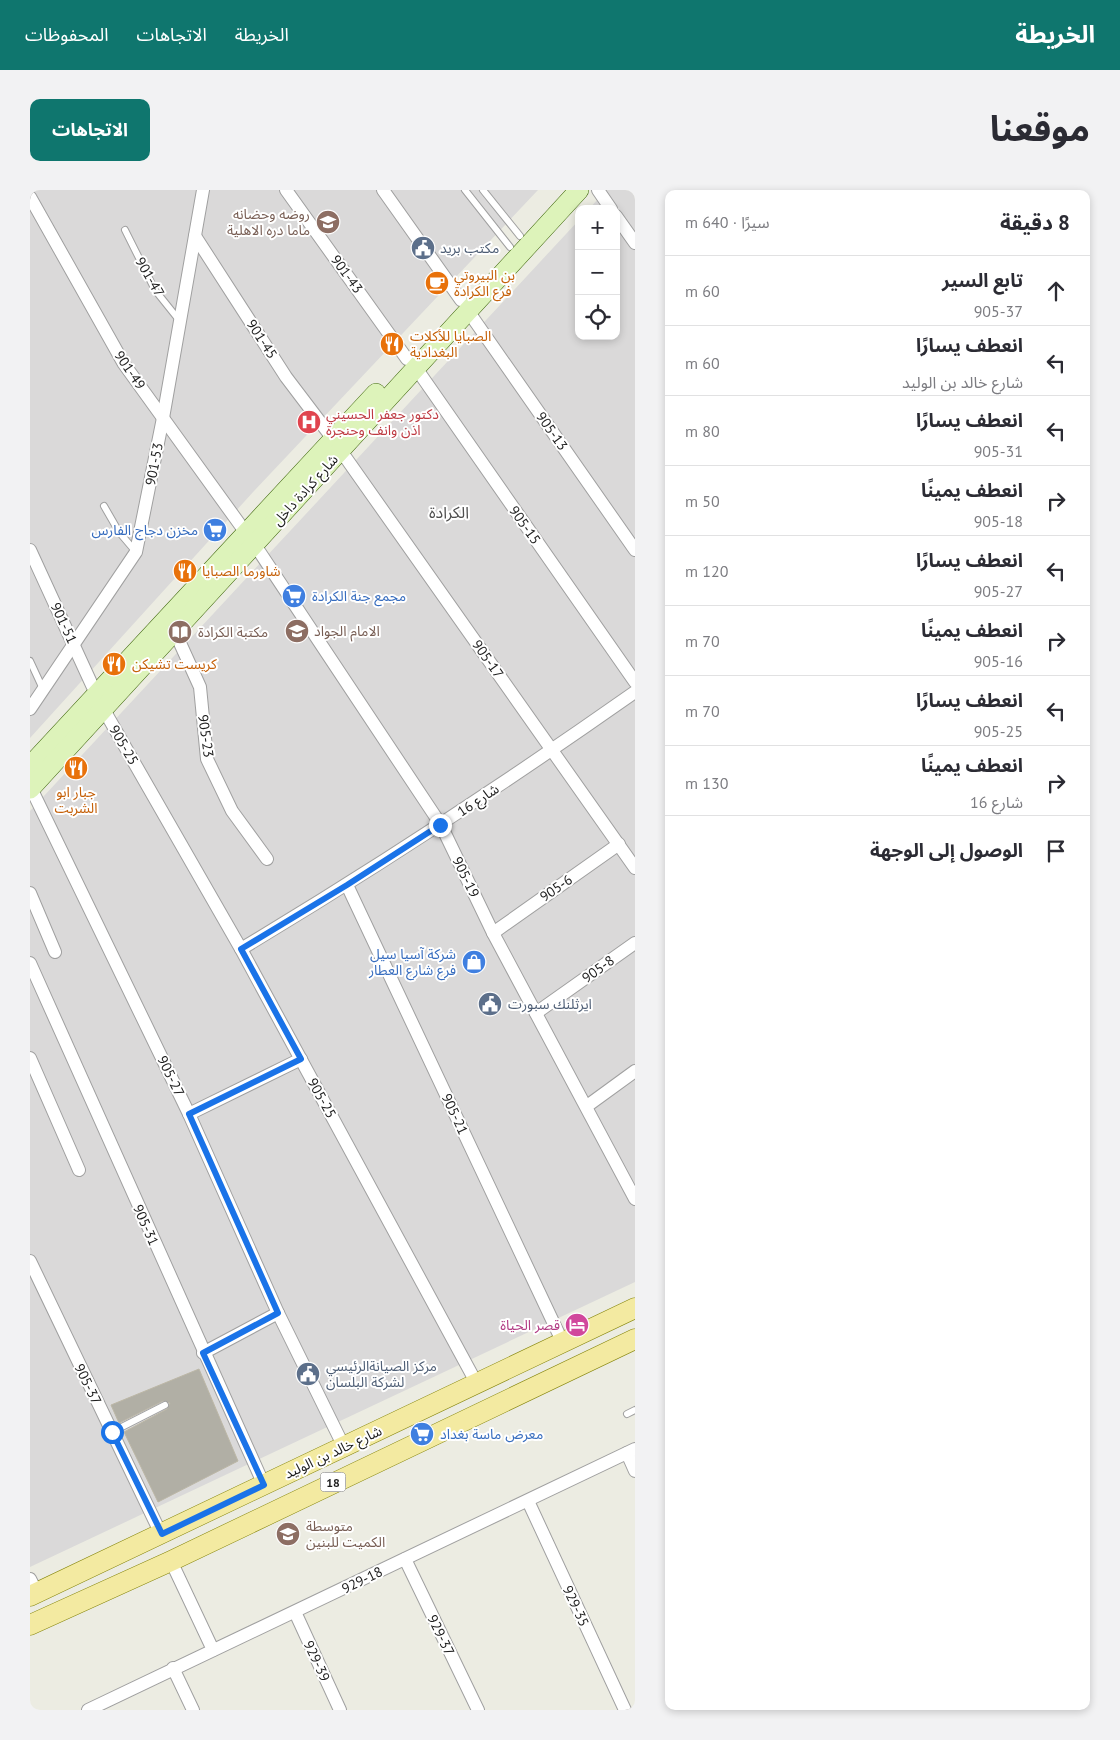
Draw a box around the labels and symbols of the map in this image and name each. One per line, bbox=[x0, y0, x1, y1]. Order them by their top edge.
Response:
place label: روضه وحضانه ماما دره الاهلية bbox=[227, 205, 310, 239]
school or university icon: روضه وحضانه ماما دره الاهلية bbox=[315, 209, 341, 235]
public building icon: مكتب بريد bbox=[410, 235, 436, 261]
place label: مكتب بريد bbox=[440, 239, 499, 257]
street label: 901-43 bbox=[327, 251, 367, 297]
street label: 901-47 bbox=[131, 254, 169, 300]
place label: بن البيروتي فرع الكرادة bbox=[454, 266, 515, 302]
cafe icon: بن البيروتي فرع الكرادة bbox=[424, 270, 450, 296]
street label: 901-45 bbox=[243, 316, 281, 362]
place label: الصبايا للأكلات البغدادية bbox=[410, 327, 491, 361]
restaurant icon: الصبايا للأكلات البغدادية bbox=[379, 331, 405, 357]
street label: 901-49 bbox=[110, 347, 150, 393]
place label: دكتور جعفر الحسيني اذن وانف وحنجرة bbox=[326, 405, 439, 439]
street label: 905-13 bbox=[532, 408, 572, 454]
hospital icon: دكتور جعفر الحسيني اذن وانف وحنجرة bbox=[296, 409, 322, 435]
street label: 901-53 bbox=[141, 441, 167, 487]
street label: شارع كرادة داخل bbox=[268, 451, 343, 531]
district label: الكرادة bbox=[429, 502, 469, 522]
street label: 905-15 bbox=[505, 502, 545, 548]
supermarket icon: مخزن دجاج الفارس bbox=[202, 517, 228, 543]
place label: مخزن دجاج الفارس bbox=[92, 521, 198, 541]
restaurant icon: شاورما الصبايا bbox=[172, 558, 198, 584]
place label: شاورما الصبايا bbox=[202, 562, 280, 580]
supermarket icon: مجمع جنة الكرادة bbox=[281, 583, 307, 609]
place label: مجمع جنة الكرادة bbox=[312, 587, 406, 607]
street label: 901-51 bbox=[47, 600, 81, 646]
school or university icon: الامام الجواد bbox=[284, 618, 310, 644]
library icon: مكتبة الكرادة bbox=[167, 619, 193, 645]
place label: الامام الجواد bbox=[314, 622, 380, 642]
place label: مكتبة الكرادة bbox=[198, 623, 268, 641]
street label: 905-17 bbox=[468, 636, 508, 682]
restaurant icon: كريست تشيكن bbox=[101, 651, 127, 677]
place label: كريست تشيكن bbox=[132, 655, 217, 673]
street label: 905-23 bbox=[194, 713, 218, 759]
street label: 905-25 bbox=[105, 722, 143, 768]
restaurant icon: جبار ابو الشربت bbox=[63, 755, 89, 781]
street label: شارع 16 bbox=[454, 780, 503, 822]
place label: جبار ابو الشربت bbox=[54, 783, 98, 817]
route end bbox=[429, 814, 452, 837]
street label: 905-19 bbox=[448, 854, 484, 900]
street label: 905-6 bbox=[536, 870, 576, 906]
place label: شركة آسيا سيل فرع شارع العطار bbox=[368, 945, 456, 981]
shop icon: شركة آسيا سيل فرع شارع العطار bbox=[461, 949, 487, 975]
street label: 905-8 bbox=[578, 951, 618, 987]
public building icon: ايرثلنك سبورت bbox=[477, 991, 503, 1017]
place label: ايرثلنك سبورت bbox=[508, 995, 592, 1013]
street label: 905-27 bbox=[153, 1053, 189, 1099]
street label: 905-25 bbox=[304, 1075, 340, 1121]
street label: 905-21 bbox=[438, 1091, 472, 1137]
street label: 905-31 bbox=[129, 1202, 163, 1248]
hotel icon: قصر الحياة bbox=[564, 1312, 590, 1338]
place label: قصر الحياة bbox=[500, 1316, 560, 1334]
place label: مركز الصيانةالرئيسي لشركة البلسان bbox=[326, 1357, 437, 1391]
street label: 905-37 bbox=[70, 1361, 106, 1407]
public building icon: مركز الصيانةالرئيسي لشركة البلسان bbox=[295, 1361, 321, 1387]
route start bbox=[101, 1421, 124, 1444]
street label: شارع خالد بن الوليد bbox=[281, 1421, 386, 1484]
supermarket icon: معرض ماسة بغداد bbox=[409, 1421, 435, 1447]
place label: معرض ماسة بغداد bbox=[440, 1425, 543, 1443]
road number: 18 bbox=[320, 1472, 346, 1491]
place label: متوسطة الكميت للبنين bbox=[306, 1517, 385, 1551]
school or university icon: متوسطة الكميت للبنين bbox=[275, 1521, 301, 1547]
street label: 929-18 bbox=[339, 1562, 385, 1598]
street label: 929-35 bbox=[559, 1583, 593, 1629]
street label: 929-37 bbox=[423, 1612, 459, 1658]
street label: 929-39 bbox=[300, 1638, 334, 1684]

